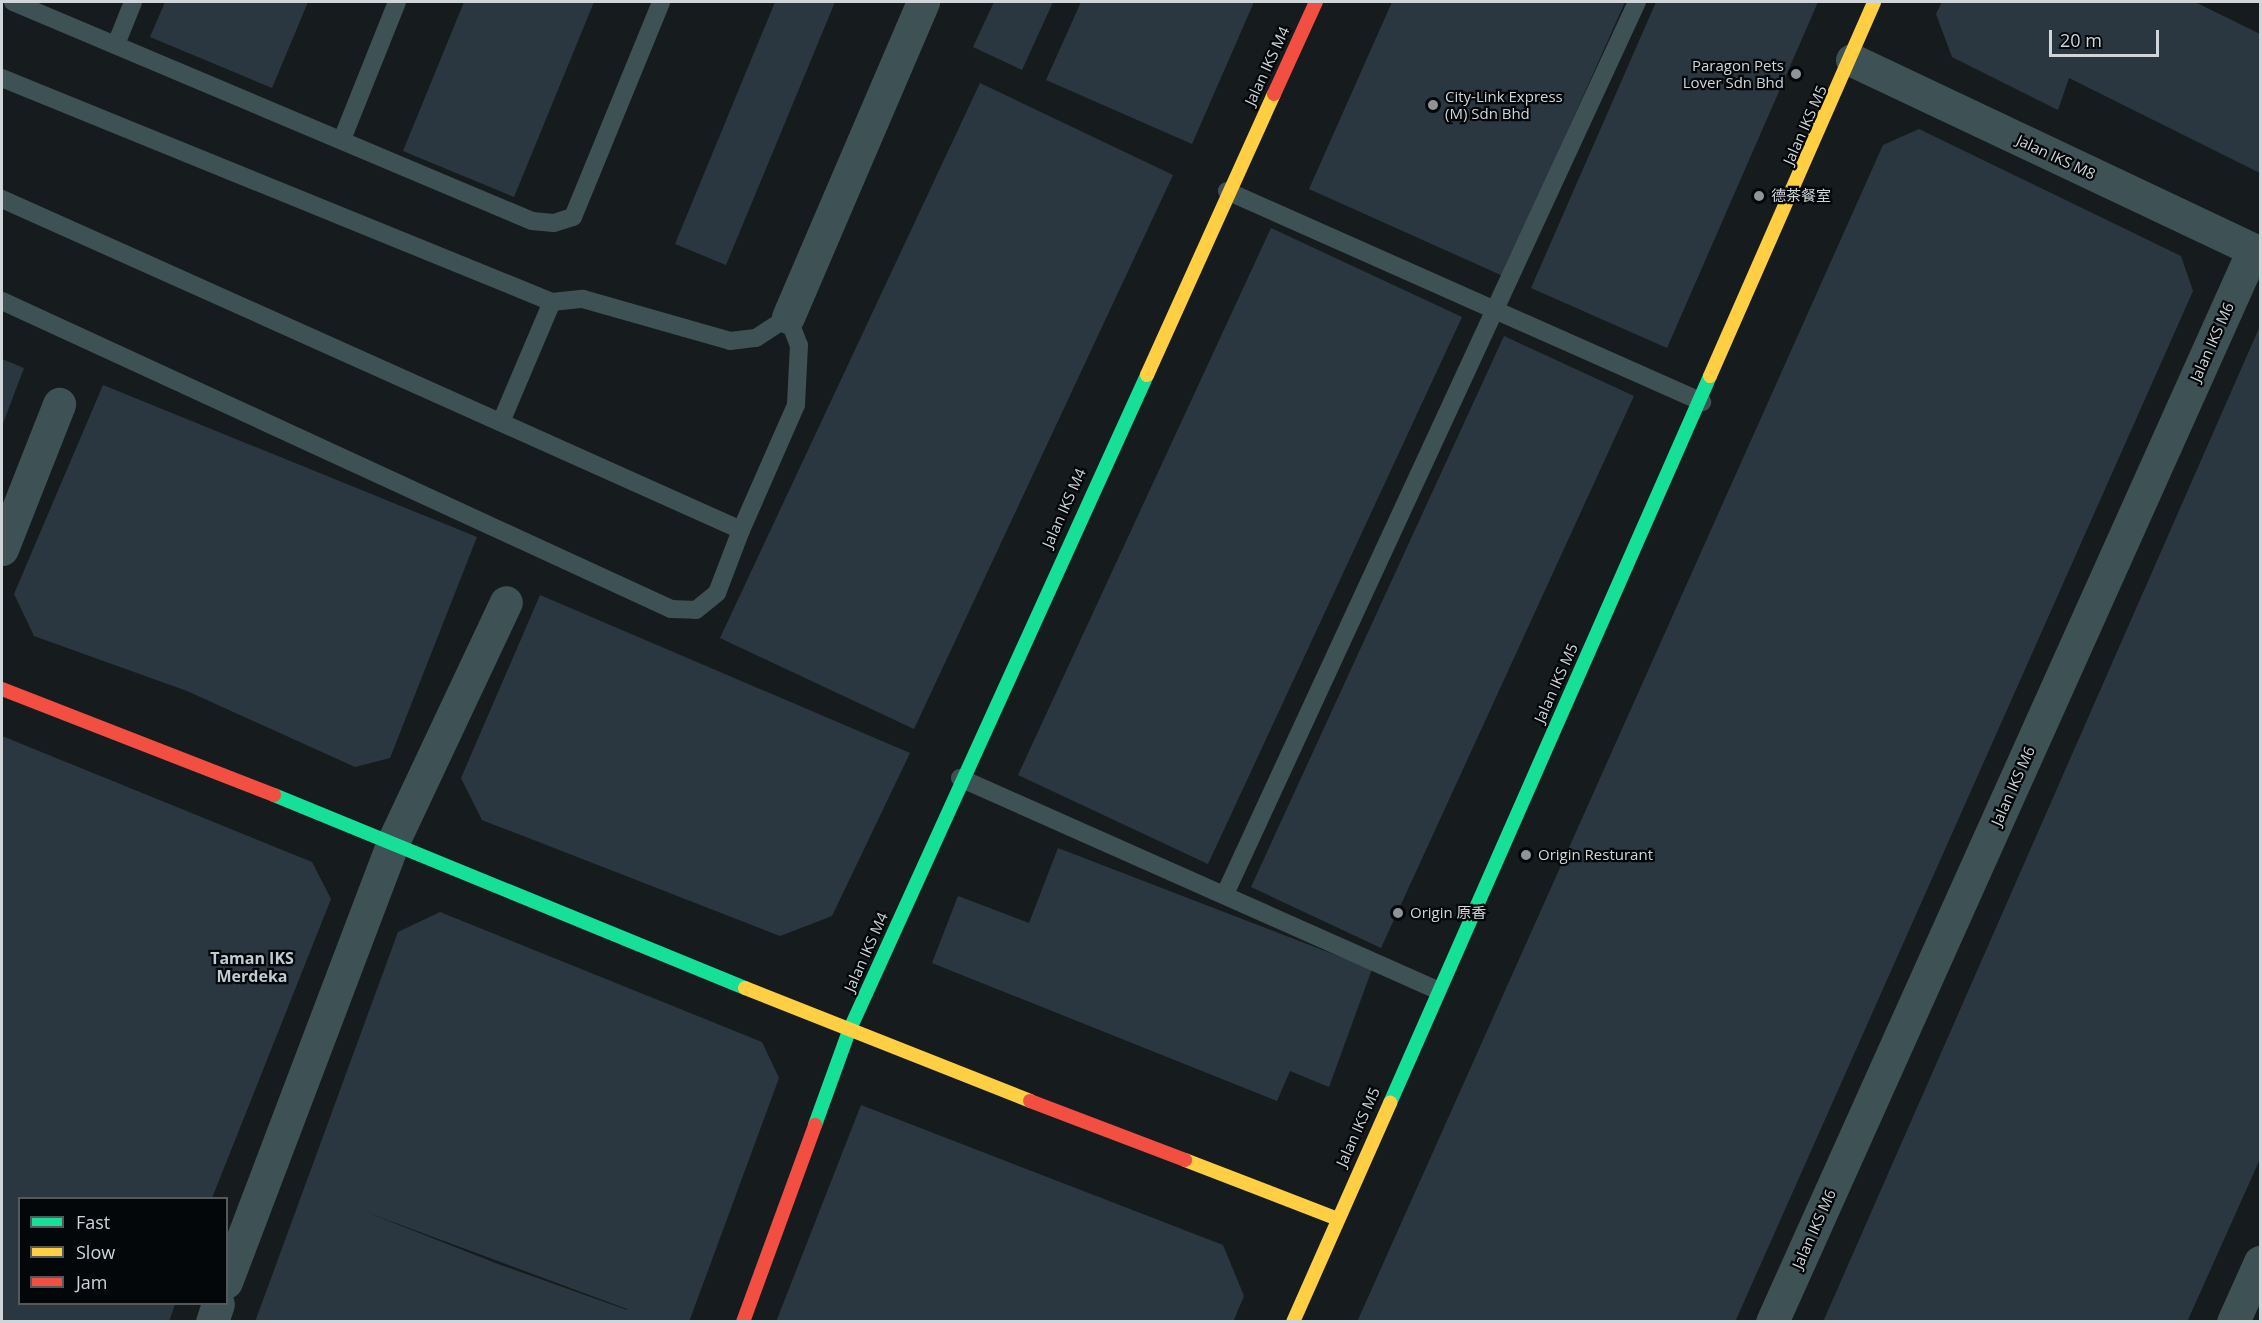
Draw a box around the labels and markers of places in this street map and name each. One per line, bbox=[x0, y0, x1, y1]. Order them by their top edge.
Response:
place label: Paragon Pets Lover Sdn Bhd bbox=[1683, 56, 1784, 91]
marker: Paragon Pets Lover Sdn Bhd bbox=[1789, 67, 1803, 81]
place label: City-Link Express (M) Sdn Bhd bbox=[1445, 87, 1563, 122]
marker: City-Link Express (M) Sdn Bhd bbox=[1426, 98, 1440, 112]
place label: 德茶餐室 bbox=[1771, 187, 1831, 205]
marker: 德茶餐室 bbox=[1752, 189, 1766, 203]
place label: Origin Resturant bbox=[1538, 846, 1653, 864]
marker: Origin Resturant bbox=[1519, 848, 1533, 862]
place label: Origin 原香 bbox=[1410, 904, 1487, 922]
marker: Origin 原香 bbox=[1391, 906, 1405, 920]

